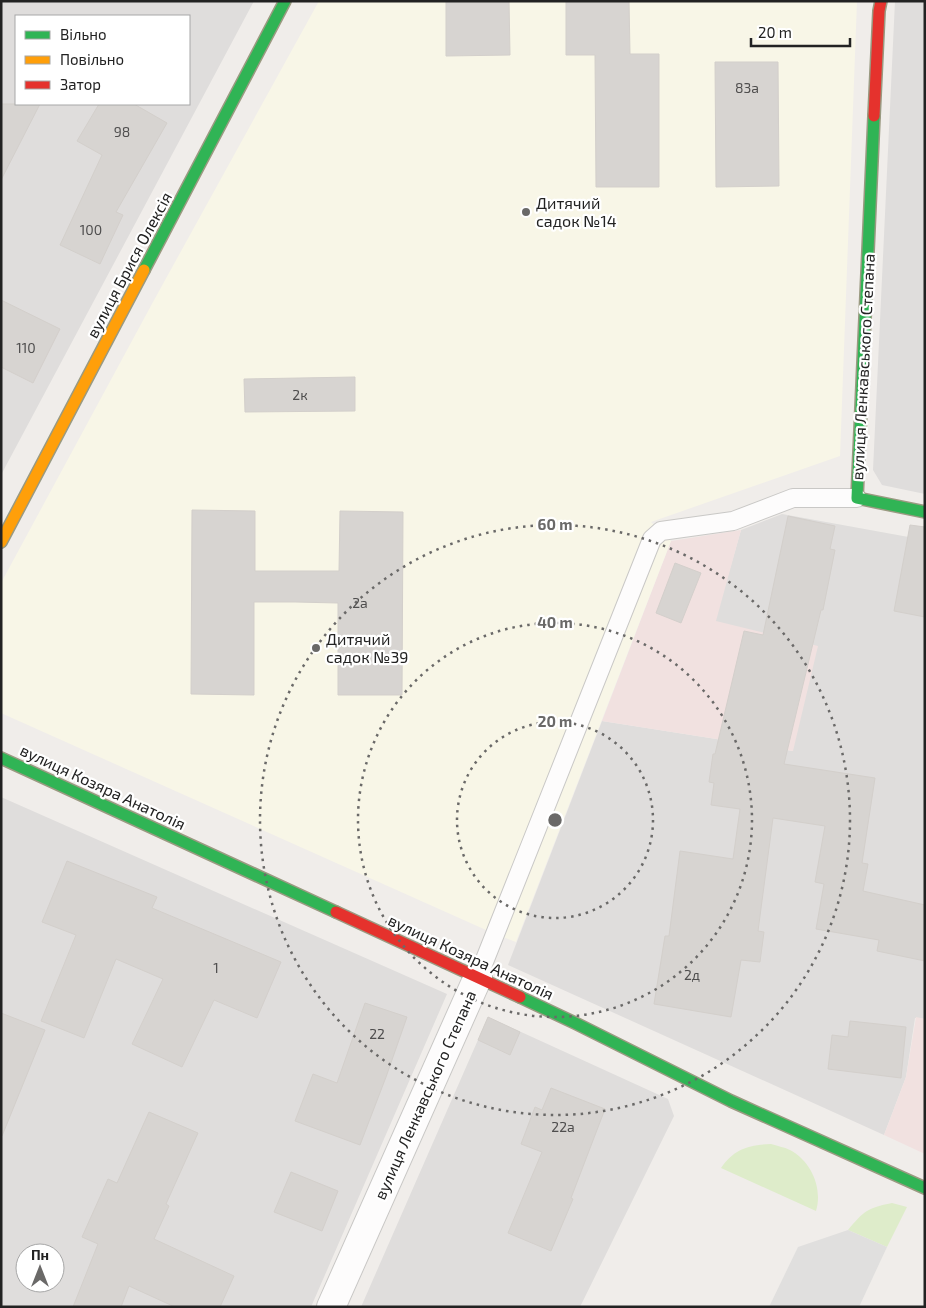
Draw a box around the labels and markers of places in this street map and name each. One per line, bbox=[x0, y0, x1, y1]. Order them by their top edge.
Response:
place label: Дитячий садок №14 bbox=[536, 193, 617, 230]
marker: Дитячий садок №14 bbox=[520, 206, 532, 218]
place label: Дитячий садок №39 bbox=[326, 629, 408, 666]
marker: Дитячий садок №39 bbox=[310, 642, 322, 654]
centre of rings bbox=[546, 811, 564, 829]

